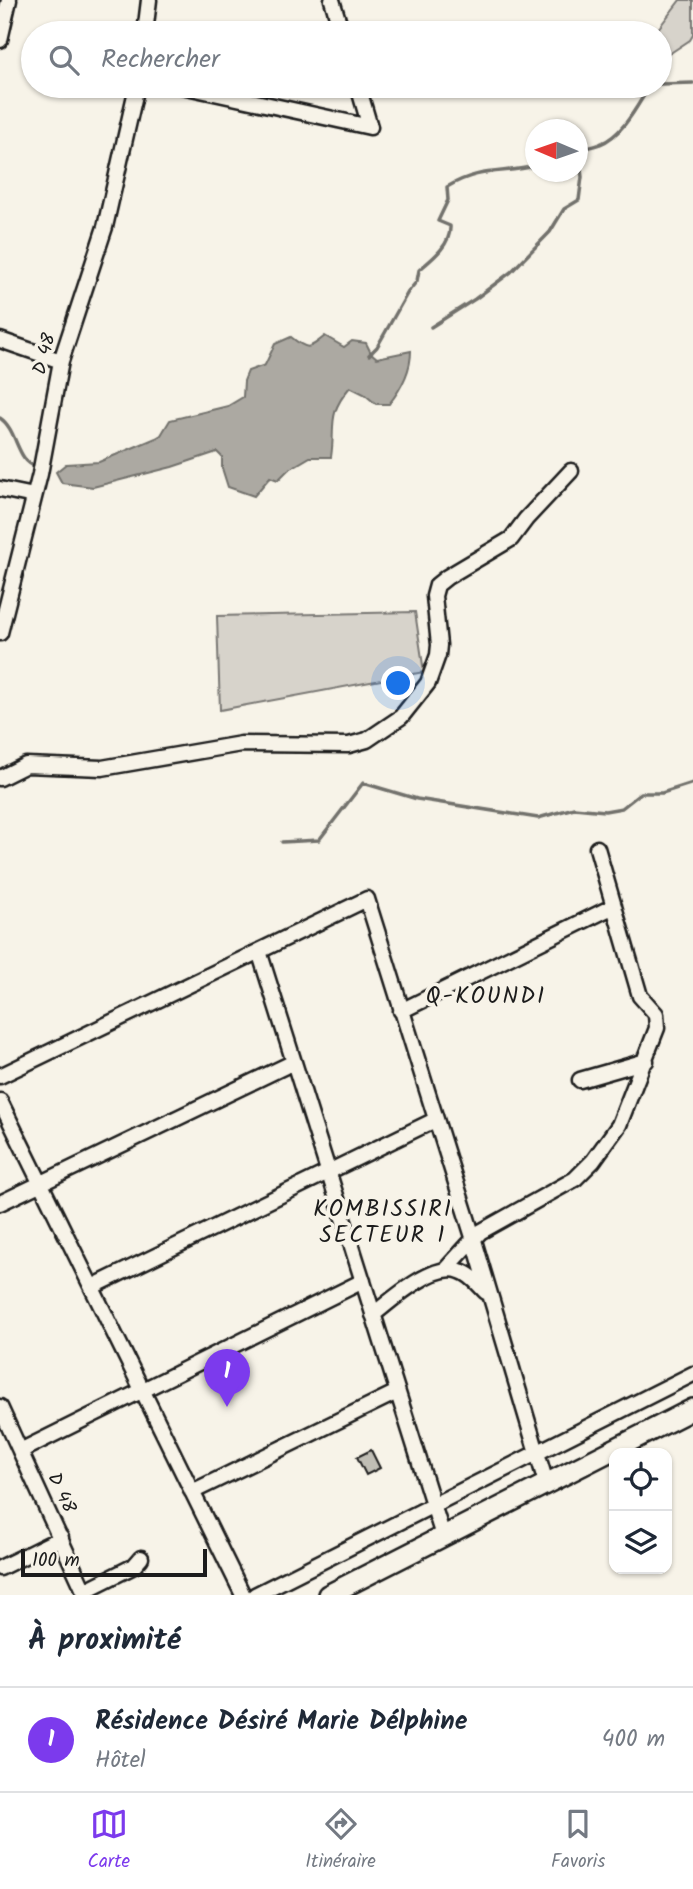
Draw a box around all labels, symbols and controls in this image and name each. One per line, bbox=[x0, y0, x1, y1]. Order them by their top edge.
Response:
search box bbox=[21, 21, 672, 98]
text: Rechercher bbox=[101, 39, 220, 81]
icon: search bbox=[45, 41, 83, 79]
north arrow bbox=[525, 119, 588, 182]
street label: D 48 bbox=[25, 329, 65, 378]
your location bbox=[381, 666, 415, 700]
district label: Q-KOUNDI bbox=[426, 979, 546, 1015]
district label: KOMBISSIRI SECTEUR 1 bbox=[313, 1192, 453, 1254]
pin: 1 bbox=[204, 1349, 250, 1407]
map controls bbox=[609, 1448, 672, 1574]
button: locate bbox=[609, 1448, 672, 1511]
street label: D 48 bbox=[39, 1468, 84, 1519]
button: layers bbox=[609, 1511, 672, 1574]
scale bar bbox=[21, 1546, 206, 1578]
text: 100 m bbox=[32, 1546, 80, 1576]
text: À proximité bbox=[28, 1617, 181, 1665]
text: Résidence Désiré Marie Délphine bbox=[95, 1701, 467, 1743]
text: 1 bbox=[48, 1722, 54, 1758]
text: 400 m bbox=[602, 1722, 665, 1758]
text: Hôtel bbox=[95, 1743, 146, 1779]
tab: Carte bbox=[88, 1805, 130, 1877]
tab: Itinéraire bbox=[305, 1805, 376, 1877]
tab: Favoris bbox=[551, 1805, 605, 1877]

